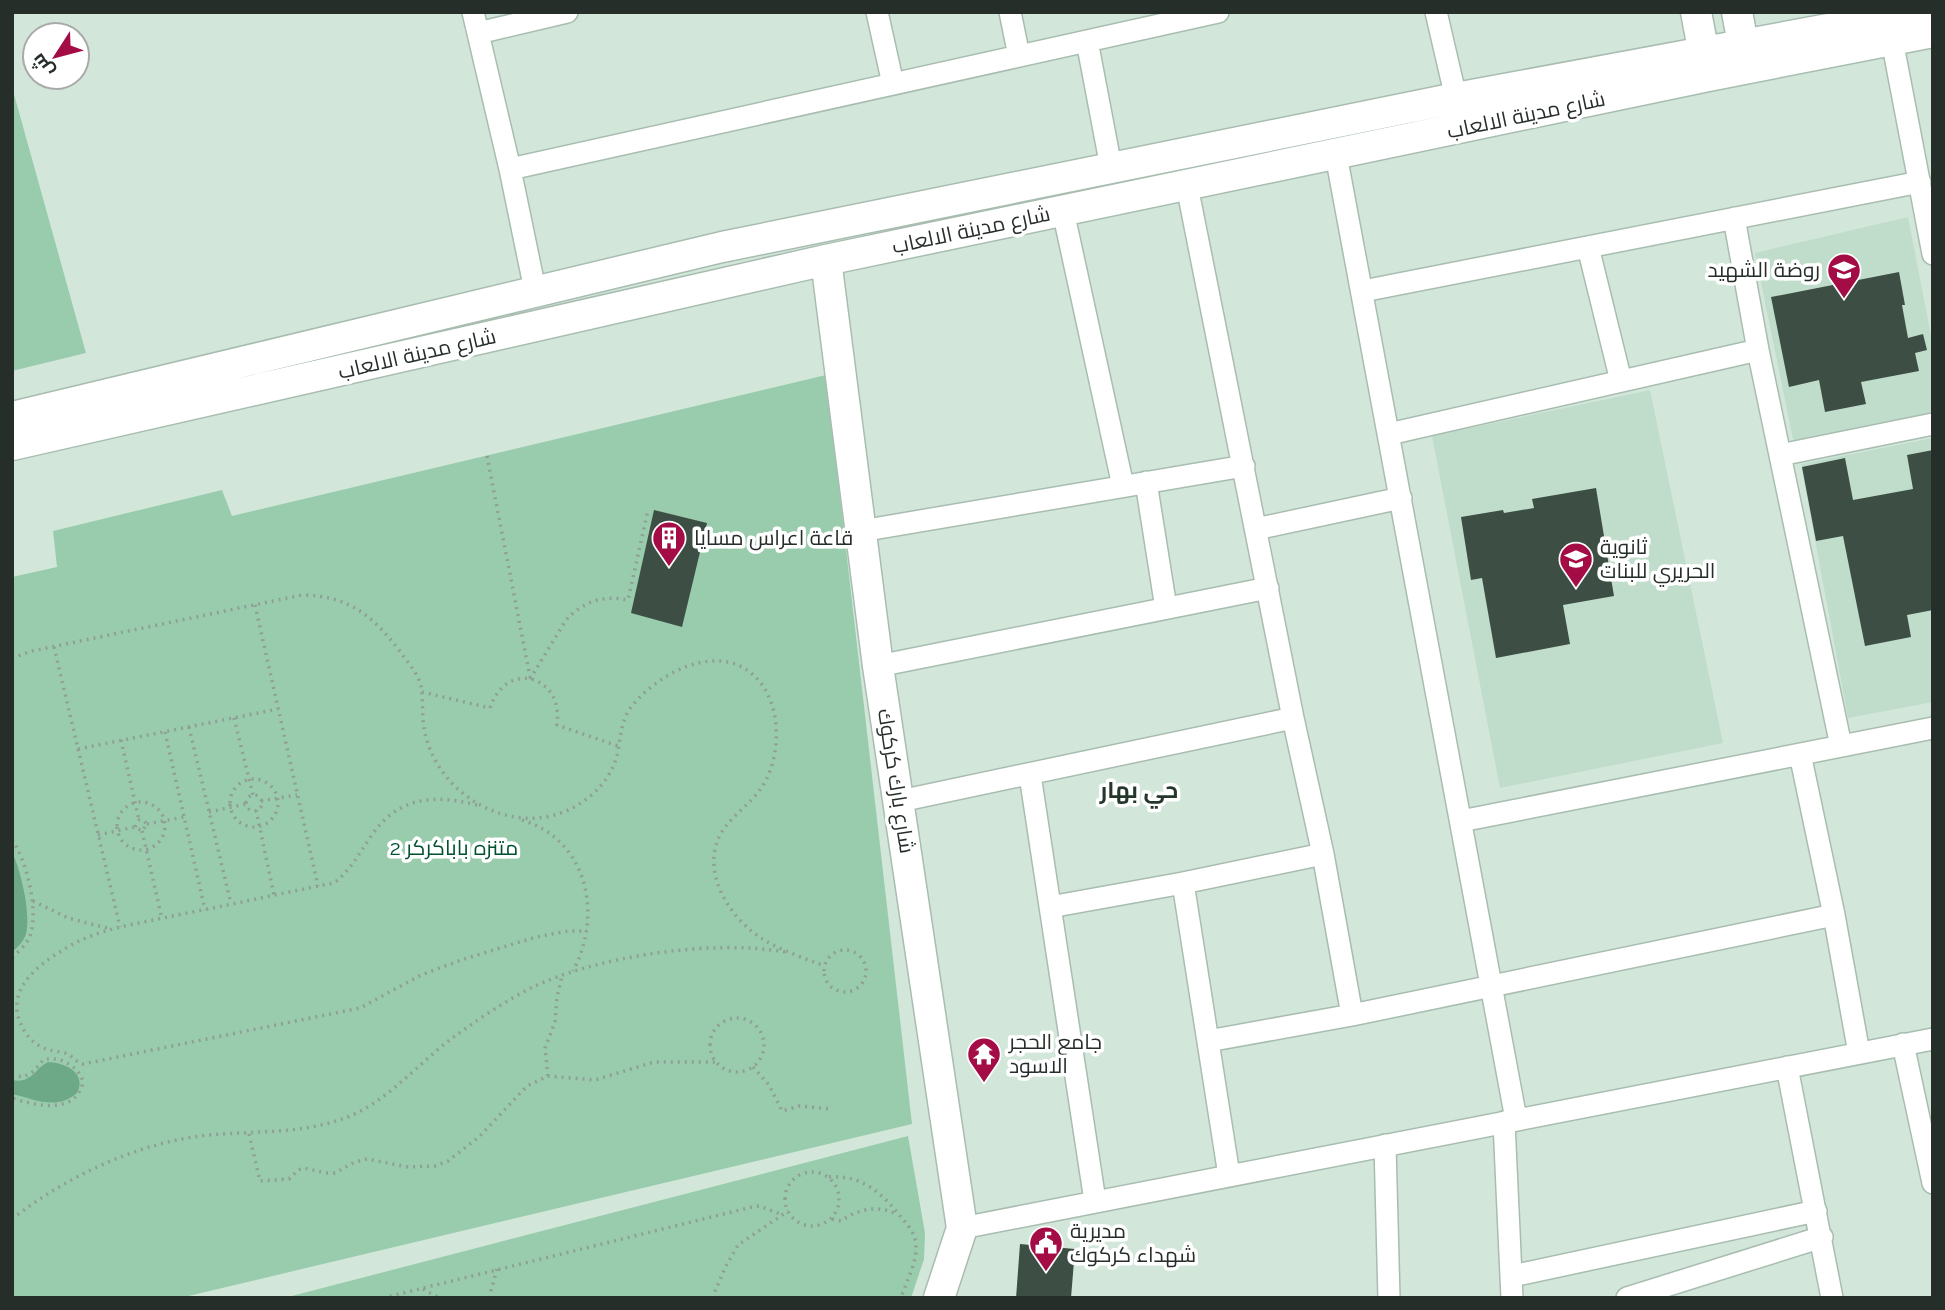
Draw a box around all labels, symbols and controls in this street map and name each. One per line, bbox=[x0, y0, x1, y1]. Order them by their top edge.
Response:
north arrow bbox=[21, 21, 91, 91]
text: ش bbox=[26, 49, 59, 82]
street label: شارع مدينة الالعاب bbox=[1444, 86, 1608, 145]
street label: شارع مدينة الالعاب bbox=[889, 201, 1053, 260]
school or university icon: روضة الشهيد bbox=[1825, 251, 1863, 300]
place label: روضة الشهيد bbox=[1708, 257, 1820, 283]
street label: شارع مدينة الالعاب bbox=[336, 323, 499, 386]
building icon: قاعة اعراس مسايا bbox=[650, 519, 688, 568]
place label: قاعة اعراس مسايا bbox=[694, 525, 853, 551]
place label: ثانوية الحريري للبنات bbox=[1600, 534, 1716, 587]
school or university icon: ثانوية الحريري للبنات bbox=[1557, 540, 1595, 589]
street label: شارع بارك كركوك bbox=[871, 707, 920, 855]
district label: حي بهار bbox=[1099, 776, 1178, 809]
park label: متنزه باباكركر 2 bbox=[390, 835, 518, 860]
place label: جامع الحجر الاسود bbox=[1008, 1029, 1102, 1078]
temple icon: جامع الحجر الاسود bbox=[965, 1035, 1003, 1084]
place label: مديرية شهداء كركوك bbox=[1070, 1218, 1196, 1268]
public building icon: مديرية شهداء كركوك bbox=[1027, 1224, 1065, 1273]

